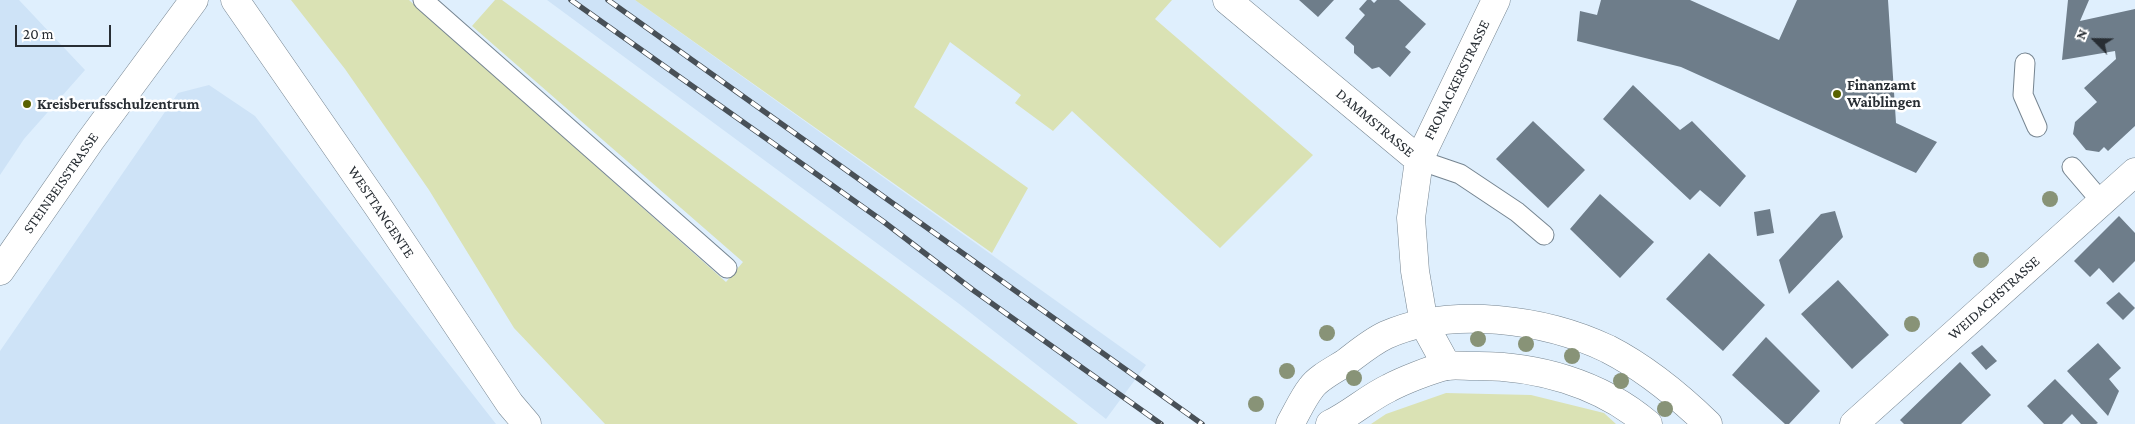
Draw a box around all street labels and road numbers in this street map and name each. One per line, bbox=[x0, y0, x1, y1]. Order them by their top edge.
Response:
street label: FRONACKERSTRASSE bbox=[1420, 17, 1494, 143]
street label: DAMMSTRASSE bbox=[1332, 85, 1418, 161]
street label: STEINBEISSTRASSE bbox=[19, 129, 103, 237]
street label: WESTTANGENTE bbox=[344, 163, 418, 261]
street label: WEIDACHSTRASSE bbox=[1944, 252, 2044, 344]

